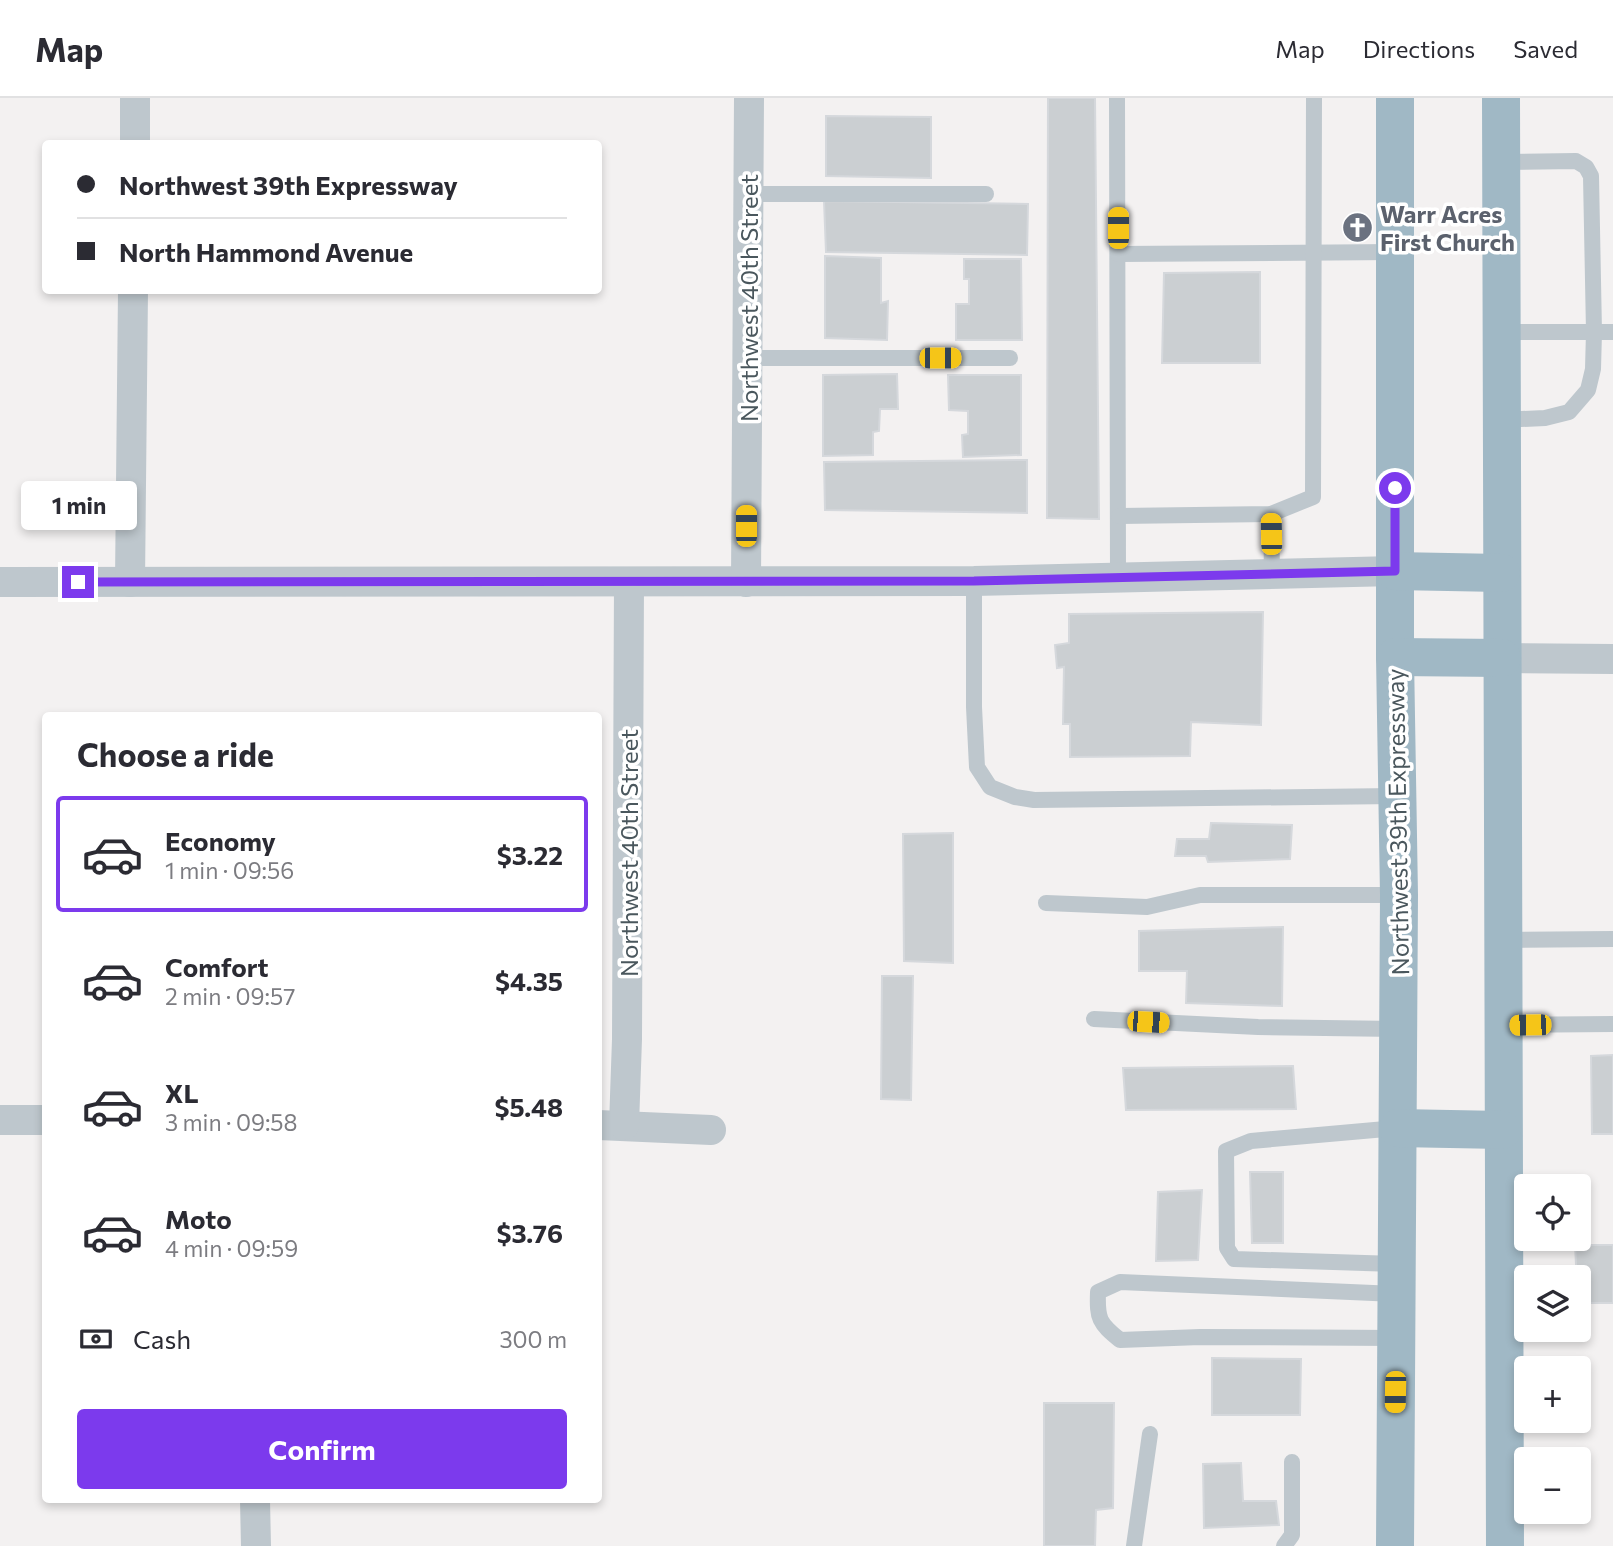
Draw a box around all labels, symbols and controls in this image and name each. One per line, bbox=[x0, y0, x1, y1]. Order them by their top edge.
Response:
text: Map bbox=[35, 28, 103, 69]
text: Map bbox=[1275, 34, 1325, 63]
text: Directions bbox=[1363, 34, 1475, 63]
text: Saved bbox=[1513, 34, 1578, 63]
text: Northwest 39th Expressway bbox=[119, 169, 458, 200]
street label: Northwest 40th Street bbox=[734, 174, 763, 422]
place label: Warr Acres First Church bbox=[1380, 199, 1515, 256]
car bbox=[1108, 207, 1129, 249]
church icon: Warr Acres First Church bbox=[1340, 210, 1374, 244]
text: North Hammond Avenue bbox=[119, 236, 413, 267]
car bbox=[920, 348, 962, 369]
route start bbox=[1379, 472, 1411, 504]
callout: 1 min bbox=[20, 480, 136, 530]
text: 1 min bbox=[52, 491, 106, 519]
car bbox=[736, 505, 757, 547]
car bbox=[1261, 513, 1282, 555]
route end bbox=[62, 566, 94, 598]
street label: Northwest 39th Expressway bbox=[1380, 668, 1414, 976]
street label: Northwest 40th Street bbox=[614, 729, 643, 977]
text: Choose a ride bbox=[77, 734, 274, 774]
icon: car bbox=[81, 823, 144, 886]
text: Economy bbox=[165, 825, 276, 856]
text: $3.22 bbox=[497, 839, 563, 870]
text: 1 min · 09:56 bbox=[165, 856, 294, 884]
icon: car bbox=[81, 949, 144, 1012]
text: Comfort bbox=[165, 951, 268, 982]
text: $4.35 bbox=[495, 965, 563, 996]
text: 2 min · 09:57 bbox=[165, 982, 295, 1010]
car bbox=[1127, 1010, 1170, 1034]
car bbox=[1509, 1014, 1552, 1036]
icon: car bbox=[81, 1075, 144, 1138]
text: XL bbox=[165, 1077, 199, 1108]
text: $5.48 bbox=[495, 1091, 563, 1122]
text: 3 min · 09:58 bbox=[165, 1108, 298, 1136]
map controls bbox=[1514, 1174, 1591, 1524]
button: locate bbox=[1514, 1174, 1591, 1251]
icon: car bbox=[81, 1201, 144, 1264]
text: Moto bbox=[165, 1203, 232, 1234]
text: $3.76 bbox=[496, 1217, 563, 1248]
text: 4 min · 09:59 bbox=[165, 1234, 298, 1262]
button: layers bbox=[1514, 1265, 1591, 1342]
icon: cash bbox=[77, 1320, 115, 1358]
text: Cash bbox=[133, 1323, 191, 1354]
text: 300 m bbox=[499, 1325, 567, 1353]
button: + bbox=[1514, 1356, 1591, 1433]
car bbox=[1385, 1371, 1406, 1413]
button: Confirm bbox=[77, 1409, 567, 1489]
button: − bbox=[1514, 1447, 1591, 1524]

